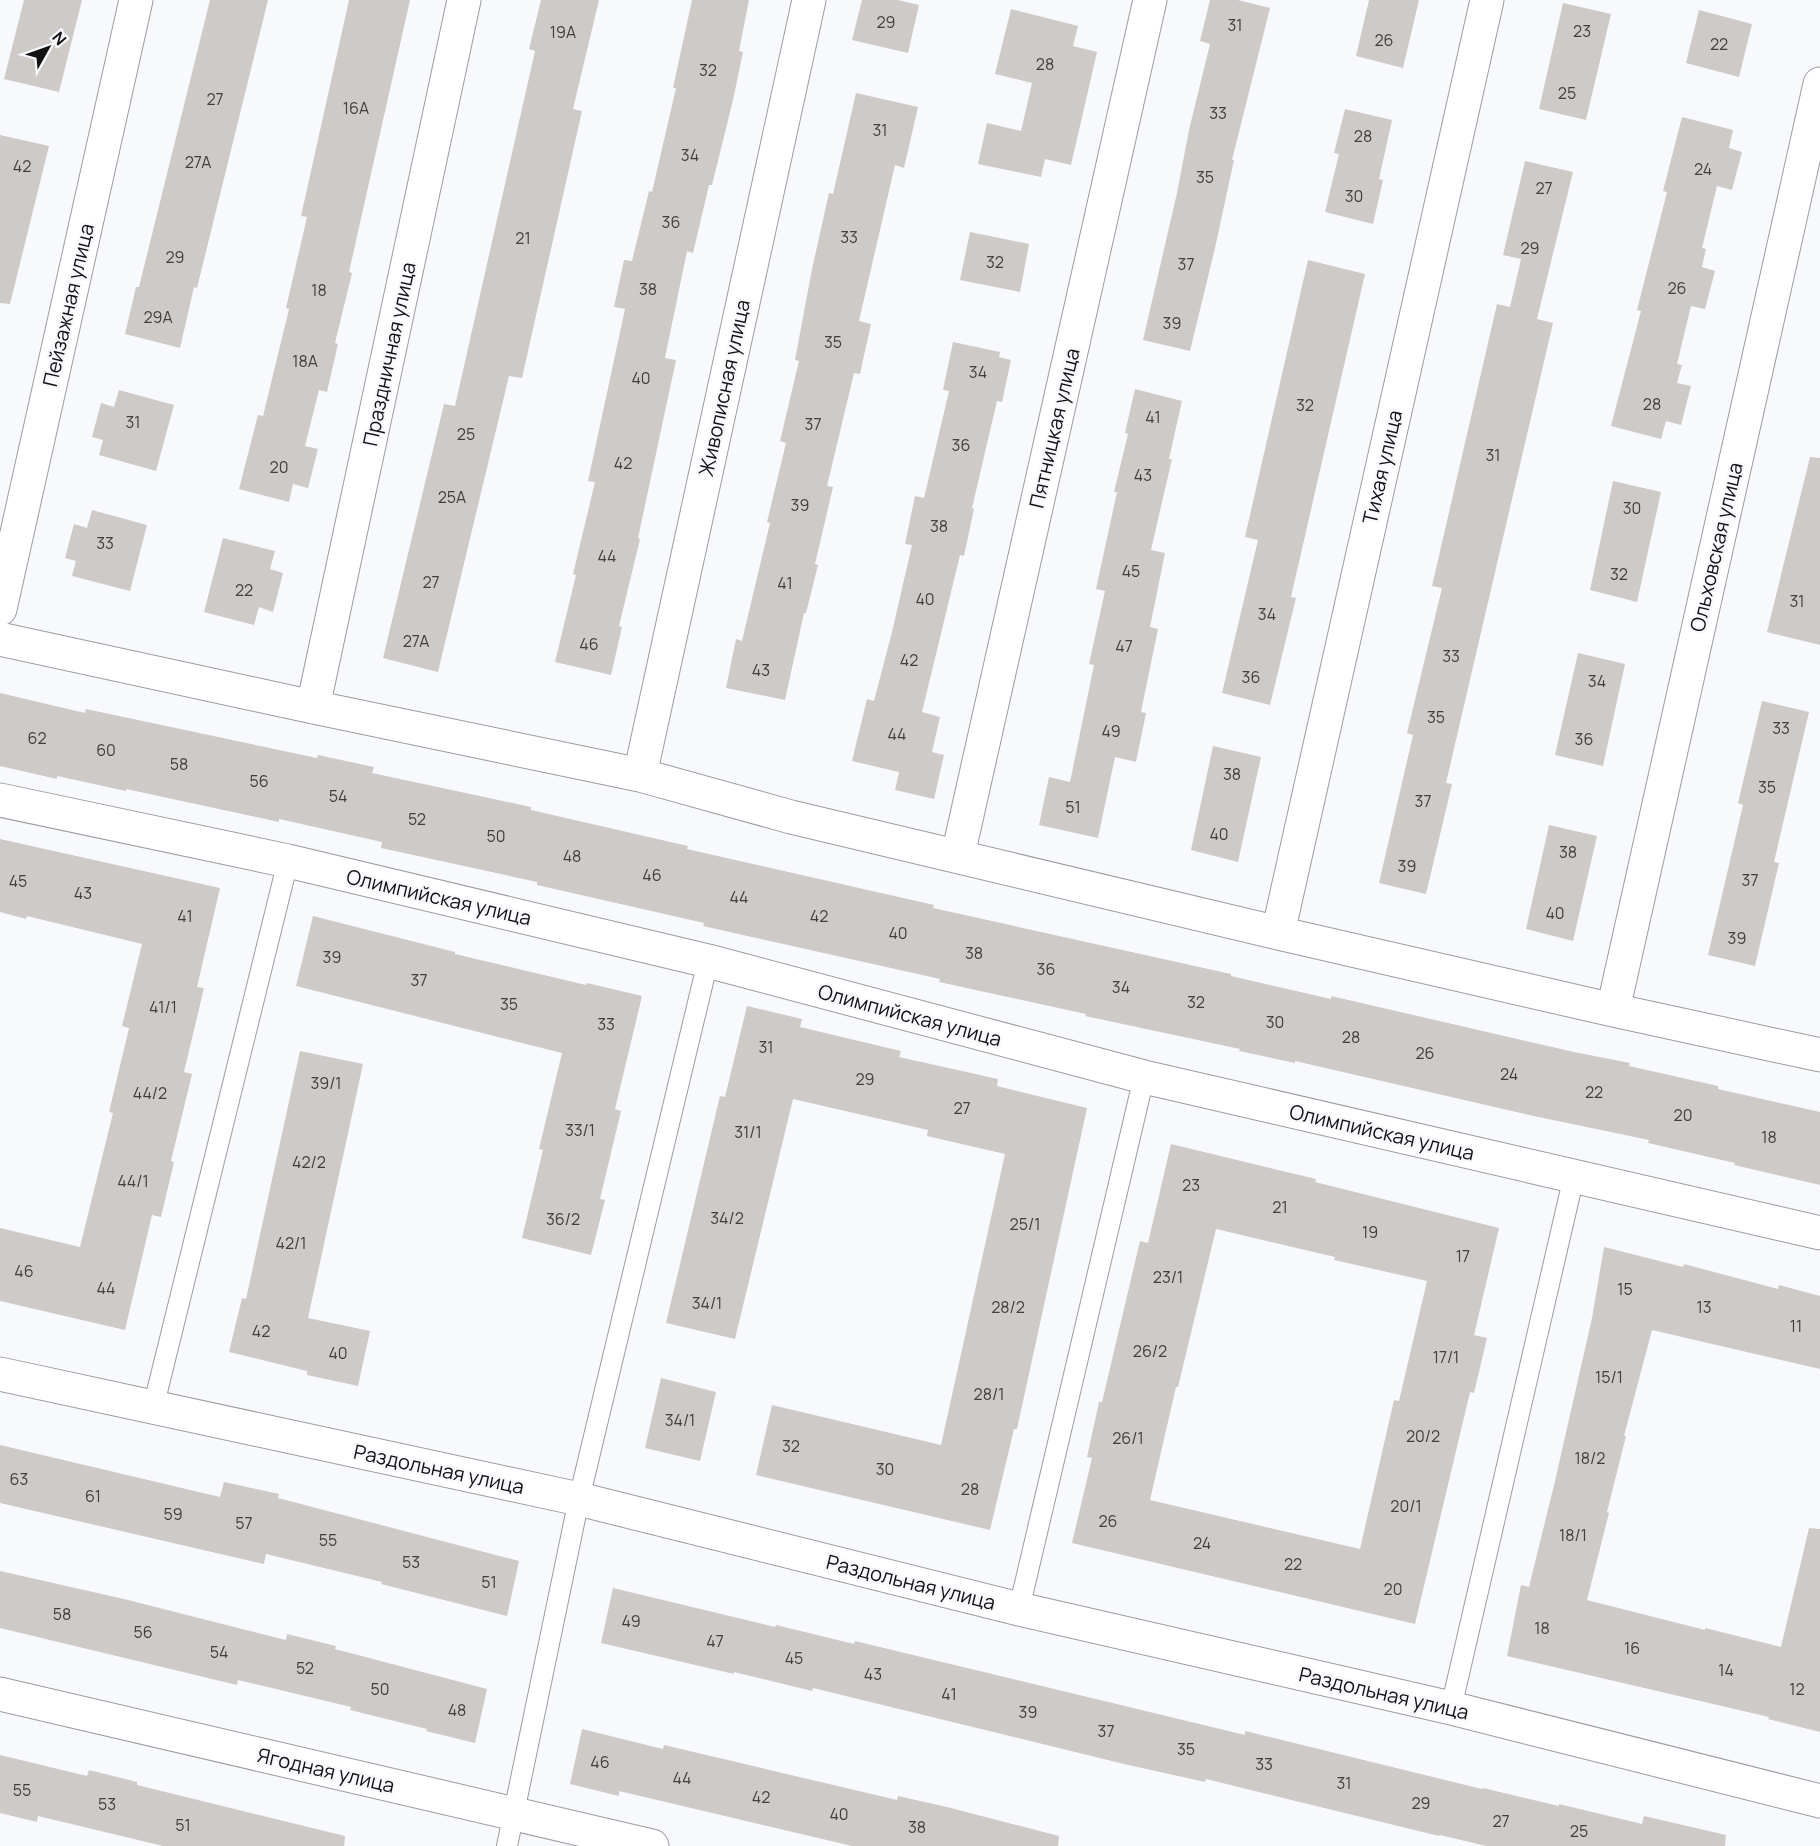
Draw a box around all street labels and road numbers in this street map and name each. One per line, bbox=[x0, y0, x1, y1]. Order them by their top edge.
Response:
street label: Пейзажная улица bbox=[36, 221, 100, 389]
street label: Праздничная улица bbox=[356, 260, 422, 448]
street label: Живописная улица bbox=[692, 297, 756, 479]
street label: Пятницкая улица bbox=[1022, 345, 1086, 511]
street label: Тихая улица bbox=[1356, 407, 1408, 527]
street label: Ольховская улица bbox=[1683, 460, 1749, 634]
street label: Олимпийская улица bbox=[344, 863, 534, 931]
street label: Олимпийская улица bbox=[815, 978, 1005, 1052]
street label: Олимпийская улица bbox=[1287, 1098, 1477, 1166]
street label: Раздольная улица bbox=[351, 1438, 527, 1500]
street label: Раздольная улица bbox=[824, 1548, 998, 1616]
street label: Раздольная улица bbox=[1296, 1660, 1472, 1726]
street label: Ягодная улица bbox=[255, 1741, 397, 1799]

